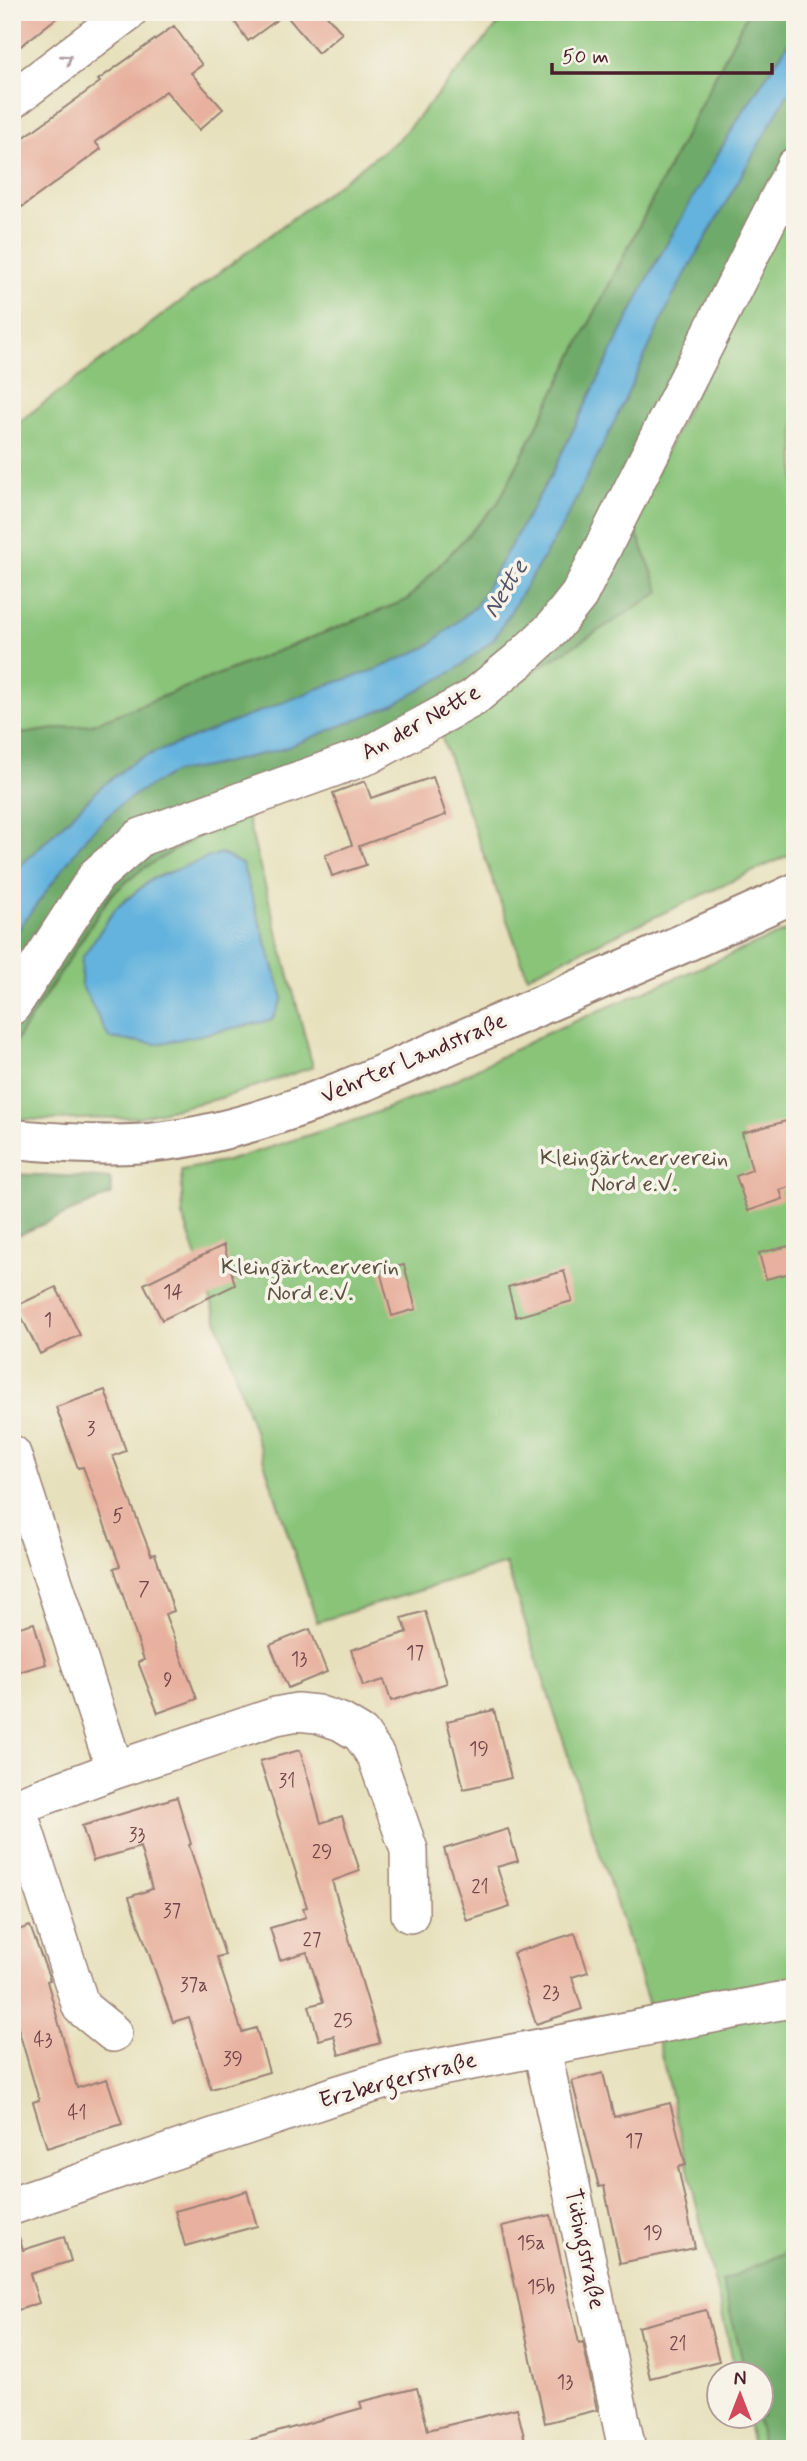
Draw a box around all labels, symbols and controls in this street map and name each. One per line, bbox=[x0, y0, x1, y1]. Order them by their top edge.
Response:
scale bar bbox=[552, 32, 772, 76]
text: 50 m bbox=[562, 43, 609, 71]
one-way arrow bbox=[59, 55, 71, 67]
water label: Nette bbox=[476, 553, 536, 624]
street label: An der Nette bbox=[356, 678, 486, 768]
street label: Vehrter Landstraße bbox=[316, 1006, 512, 1112]
park label: Kleingärtnerverein Nord e.V. bbox=[540, 1144, 728, 1200]
park label: Kleingärtnerverin Nord e.V. bbox=[221, 1253, 399, 1309]
house number: 14 bbox=[163, 1280, 183, 1305]
house number: 1 bbox=[44, 1308, 52, 1333]
house number: 3 bbox=[87, 1417, 96, 1442]
house number: 5 bbox=[112, 1504, 124, 1529]
house number: 7 bbox=[138, 1577, 150, 1602]
house number: 17 bbox=[406, 1641, 424, 1666]
house number: 13 bbox=[291, 1647, 307, 1672]
house number: 9 bbox=[163, 1668, 173, 1693]
house number: 19 bbox=[469, 1737, 489, 1762]
house number: 31 bbox=[279, 1769, 295, 1794]
house number: 33 bbox=[129, 1823, 145, 1848]
house number: 29 bbox=[312, 1840, 332, 1865]
house number: 21 bbox=[471, 1875, 489, 1900]
house number: 37 bbox=[163, 1899, 181, 1924]
house number: 27 bbox=[303, 1928, 321, 1953]
house number: 37a bbox=[180, 1973, 208, 1998]
house number: 23 bbox=[542, 1981, 560, 2006]
house number: 25 bbox=[333, 2009, 353, 2034]
house number: 43 bbox=[33, 2028, 53, 2053]
street label: Erzbergerstraße bbox=[316, 2046, 480, 2118]
house number: 39 bbox=[223, 2047, 243, 2072]
house number: 41 bbox=[67, 2101, 87, 2126]
house number: 17 bbox=[625, 2129, 643, 2154]
street label: Tütingstraße bbox=[555, 2186, 611, 2312]
house number: 19 bbox=[643, 2221, 663, 2246]
house number: 15a bbox=[517, 2231, 545, 2256]
house number: 15b bbox=[527, 2275, 555, 2300]
house number: 21 bbox=[669, 2332, 687, 2357]
north arrow bbox=[706, 2360, 776, 2430]
text: N bbox=[734, 2367, 746, 2392]
house number: 13 bbox=[557, 2370, 573, 2395]

